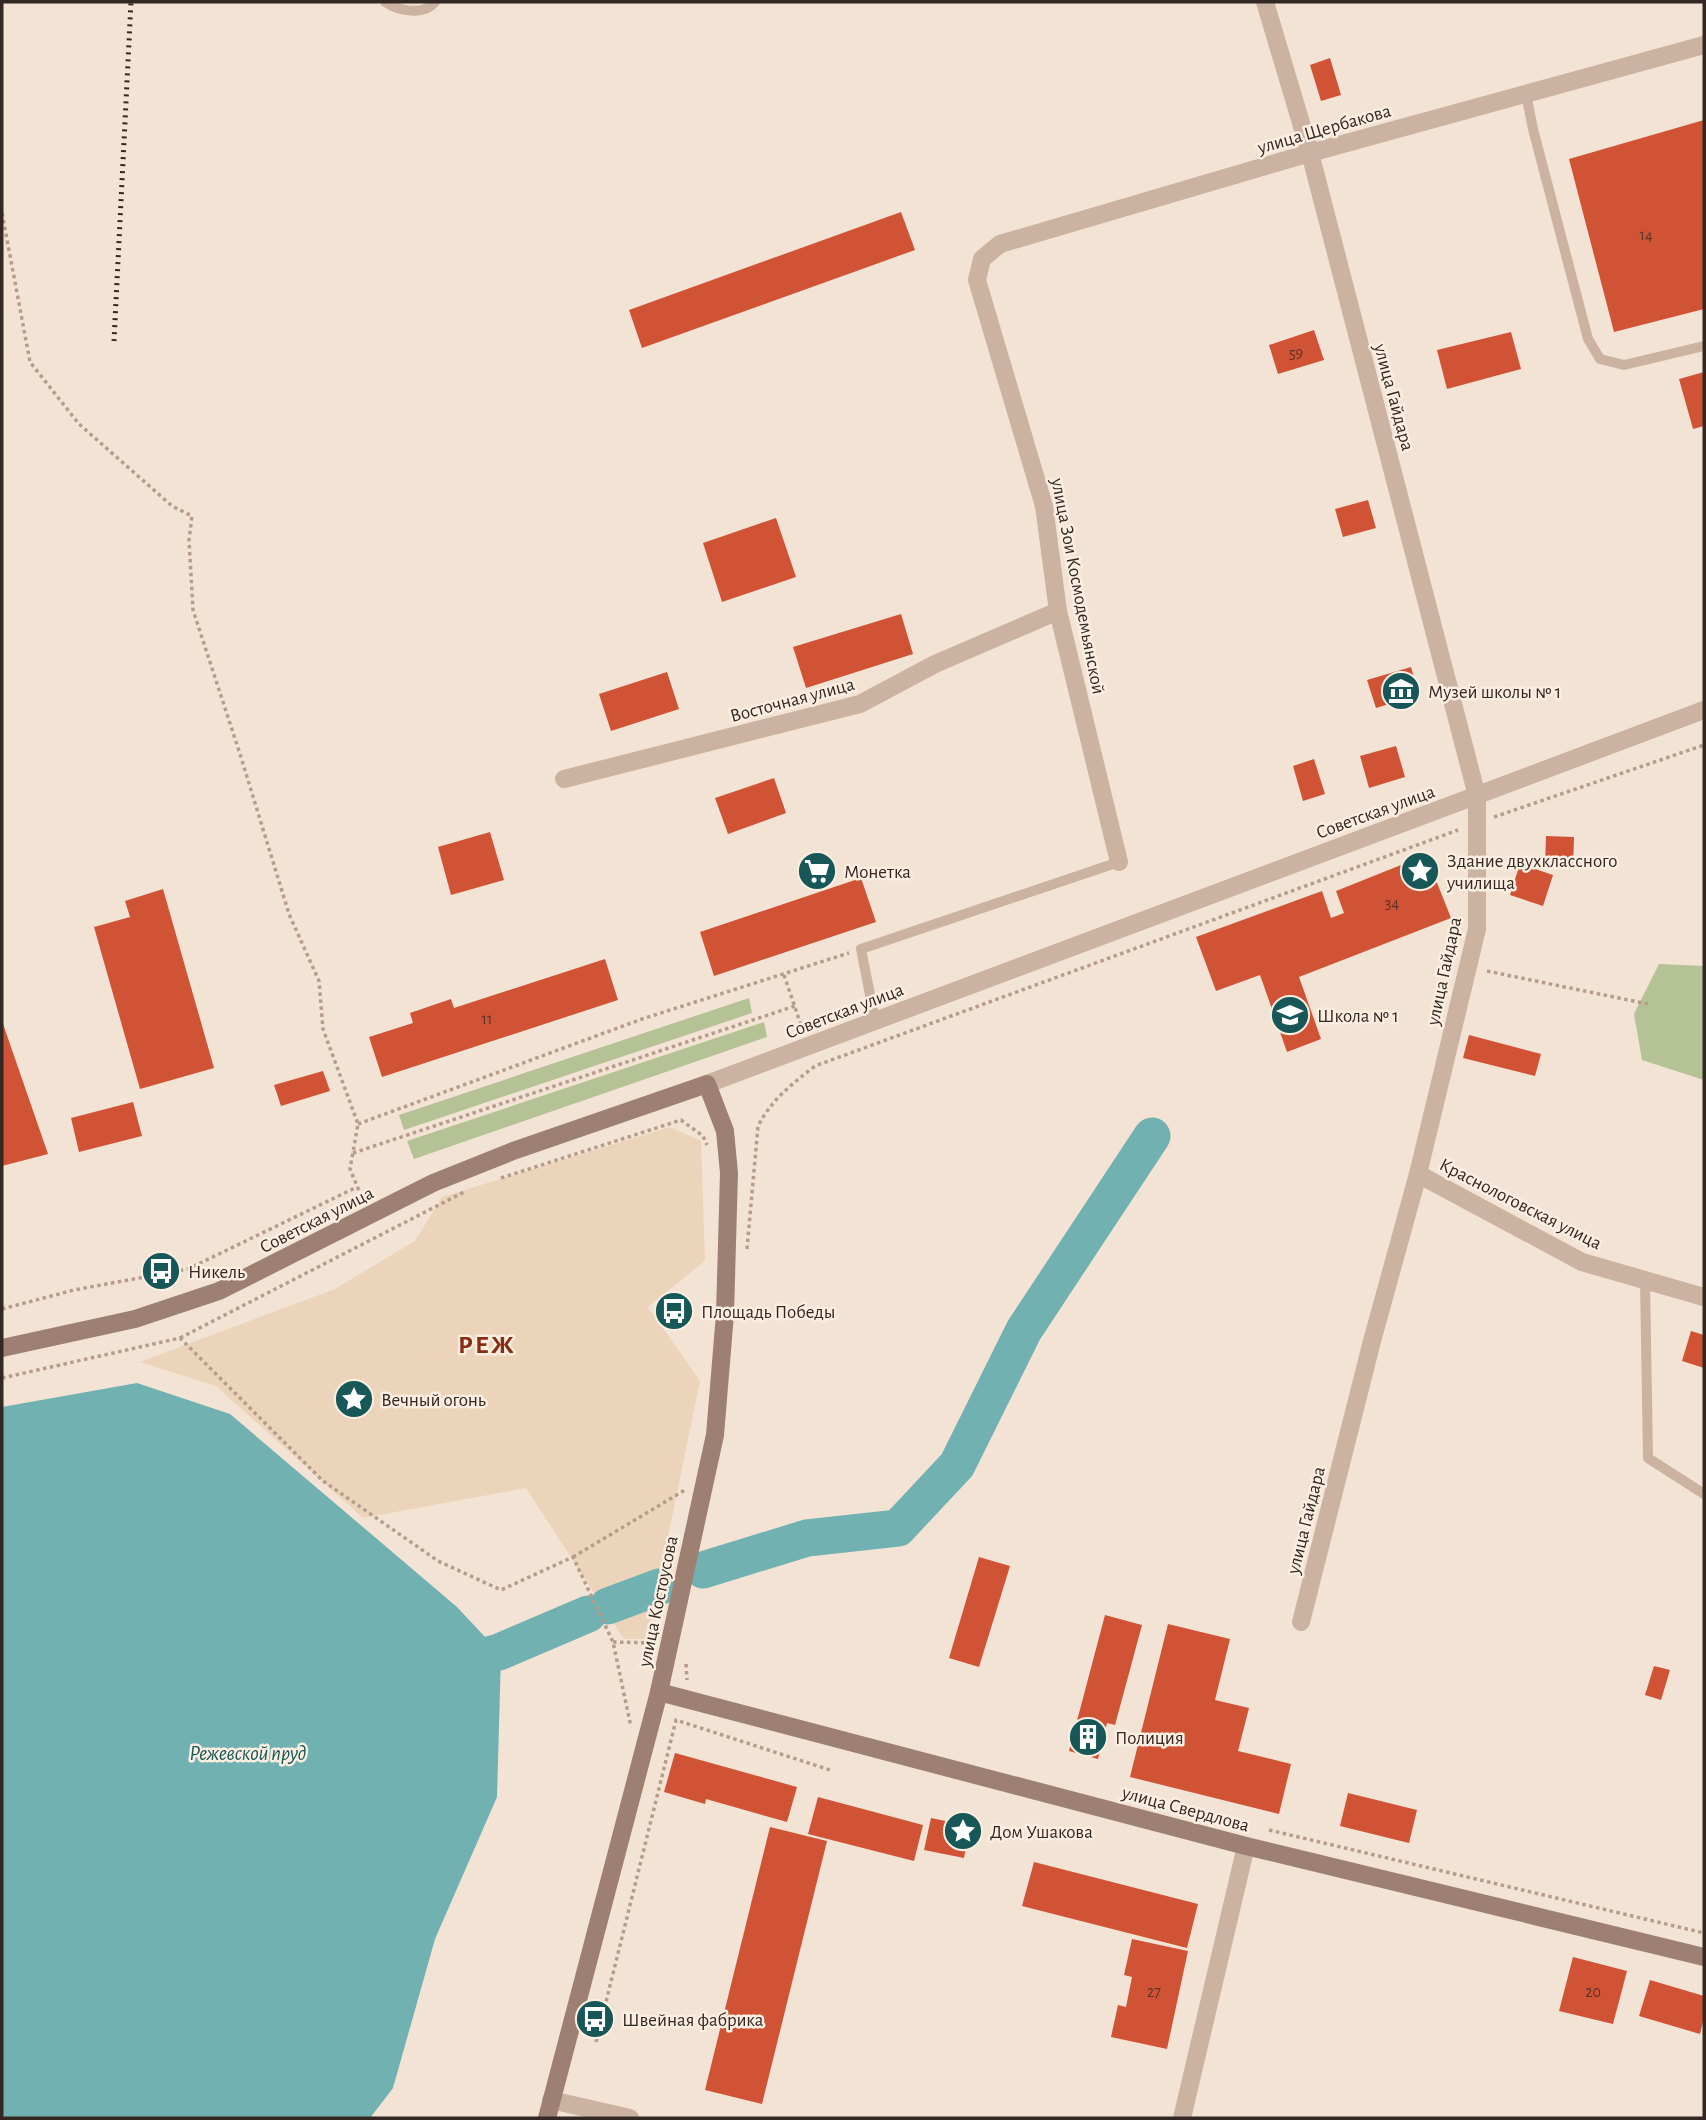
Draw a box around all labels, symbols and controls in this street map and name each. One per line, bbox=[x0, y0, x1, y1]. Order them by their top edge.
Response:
street label: улица Щербакова bbox=[1255, 101, 1393, 158]
house number: 14 bbox=[1639, 227, 1653, 243]
street label: улица Гайдара bbox=[1370, 341, 1417, 453]
house number: 59 bbox=[1289, 345, 1303, 361]
street label: улица Зои Космодемьянской bbox=[1047, 476, 1108, 696]
museum icon: Музей школы № 1 bbox=[1380, 670, 1422, 712]
street label: Восточная улица bbox=[728, 675, 857, 726]
place label: Музей школы № 1 bbox=[1428, 683, 1561, 702]
street label: Советская улица bbox=[1314, 782, 1438, 843]
supermarket icon: Монетка bbox=[796, 850, 838, 892]
place icon: Здание двухклассного училища bbox=[1399, 850, 1441, 892]
place label: Здание двухклассного училища bbox=[1446, 852, 1617, 893]
place label: Монетка bbox=[844, 863, 911, 882]
house number: 34 bbox=[1385, 895, 1399, 911]
street label: улица Гайдара bbox=[1424, 915, 1465, 1028]
street label: Советская улица bbox=[783, 980, 907, 1043]
school or university icon: Школа № 1 bbox=[1269, 994, 1311, 1036]
place label: Школа № 1 bbox=[1317, 1007, 1399, 1026]
house number: 11 bbox=[481, 1011, 493, 1027]
street label: Краснологовская улица bbox=[1436, 1155, 1605, 1254]
street label: Советская улица bbox=[257, 1183, 377, 1257]
bus stop icon: Никель bbox=[140, 1250, 182, 1292]
place label: Никель bbox=[188, 1263, 245, 1282]
bus stop icon: Площадь Победы bbox=[653, 1290, 695, 1332]
place label: Площадь Победы bbox=[701, 1303, 836, 1322]
district label: РЕЖ bbox=[458, 1332, 516, 1358]
place icon: Вечный огонь bbox=[333, 1378, 375, 1420]
place label: Вечный огонь bbox=[381, 1391, 486, 1410]
street label: улица Гайдара bbox=[1284, 1464, 1329, 1577]
street label: улица Костоусова bbox=[635, 1534, 682, 1670]
building icon: Полиция bbox=[1067, 1716, 1109, 1758]
place label: Полиция bbox=[1115, 1729, 1184, 1748]
water label: Режевской пруд bbox=[190, 1743, 306, 1765]
street label: улица Свердлова bbox=[1119, 1783, 1251, 1836]
place icon: Дом Ушакова bbox=[942, 1810, 984, 1852]
place label: Дом Ушакова bbox=[990, 1823, 1093, 1842]
house number: 27 bbox=[1147, 1984, 1161, 2000]
house number: 20 bbox=[1585, 1984, 1601, 2000]
bus stop icon: Швейная фабрика bbox=[574, 1998, 616, 2040]
place label: Швейная фабрика bbox=[622, 2011, 764, 2030]

